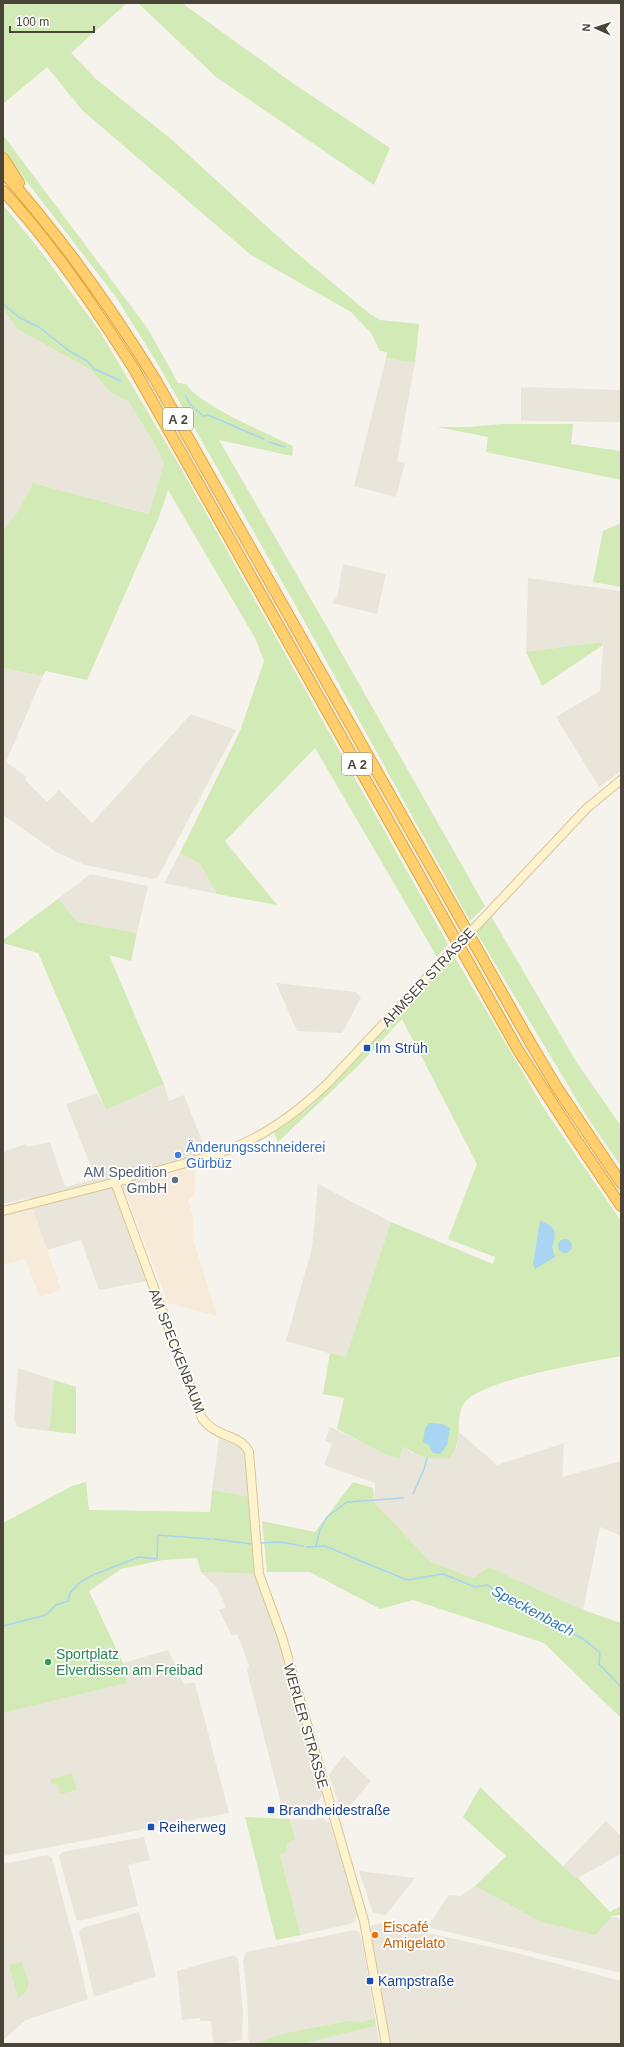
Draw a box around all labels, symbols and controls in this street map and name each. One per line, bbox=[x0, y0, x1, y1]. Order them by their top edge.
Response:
scale bar bbox=[10, 8, 94, 34]
north arrow bbox=[576, 8, 616, 48]
text: 100 m bbox=[16, 15, 49, 29]
text: N bbox=[580, 23, 592, 32]
road number: A 2 bbox=[163, 408, 193, 430]
road number: A 2 bbox=[342, 753, 372, 775]
street label: AHMSER STRASSE bbox=[378, 924, 478, 1030]
place label: Im Strüh bbox=[375, 1040, 428, 1056]
marker: Im Strüh bbox=[362, 1043, 372, 1053]
place label: Änderungsschneiderei Gürbüz bbox=[186, 1139, 325, 1171]
marker: Änderungsschneiderei Gürbüz bbox=[173, 1150, 183, 1160]
place label: AM Spedition GmbH bbox=[84, 1164, 167, 1196]
marker: AM Spedition GmbH bbox=[170, 1175, 180, 1185]
street label: AM SPECKENBAUM bbox=[146, 1286, 208, 1416]
water label: Speckenbach bbox=[489, 1582, 577, 1639]
place label: Sportplatz Elverdissen am Freibad bbox=[56, 1646, 203, 1678]
marker: Sportplatz Elverdissen am Freibad bbox=[43, 1657, 53, 1667]
street label: WERLER STRASSE bbox=[281, 1662, 331, 1790]
place label: Brandheidestraße bbox=[279, 1802, 391, 1818]
marker: Brandheidestraße bbox=[266, 1805, 276, 1815]
place label: Reiherweg bbox=[159, 1819, 226, 1835]
marker: Reiherweg bbox=[146, 1822, 156, 1832]
place label: Eiscafé Amigelato bbox=[383, 1919, 445, 1951]
marker: Eiscafé Amigelato bbox=[370, 1930, 380, 1940]
place label: Kampstraße bbox=[378, 1973, 454, 1989]
marker: Kampstraße bbox=[365, 1976, 375, 1986]

